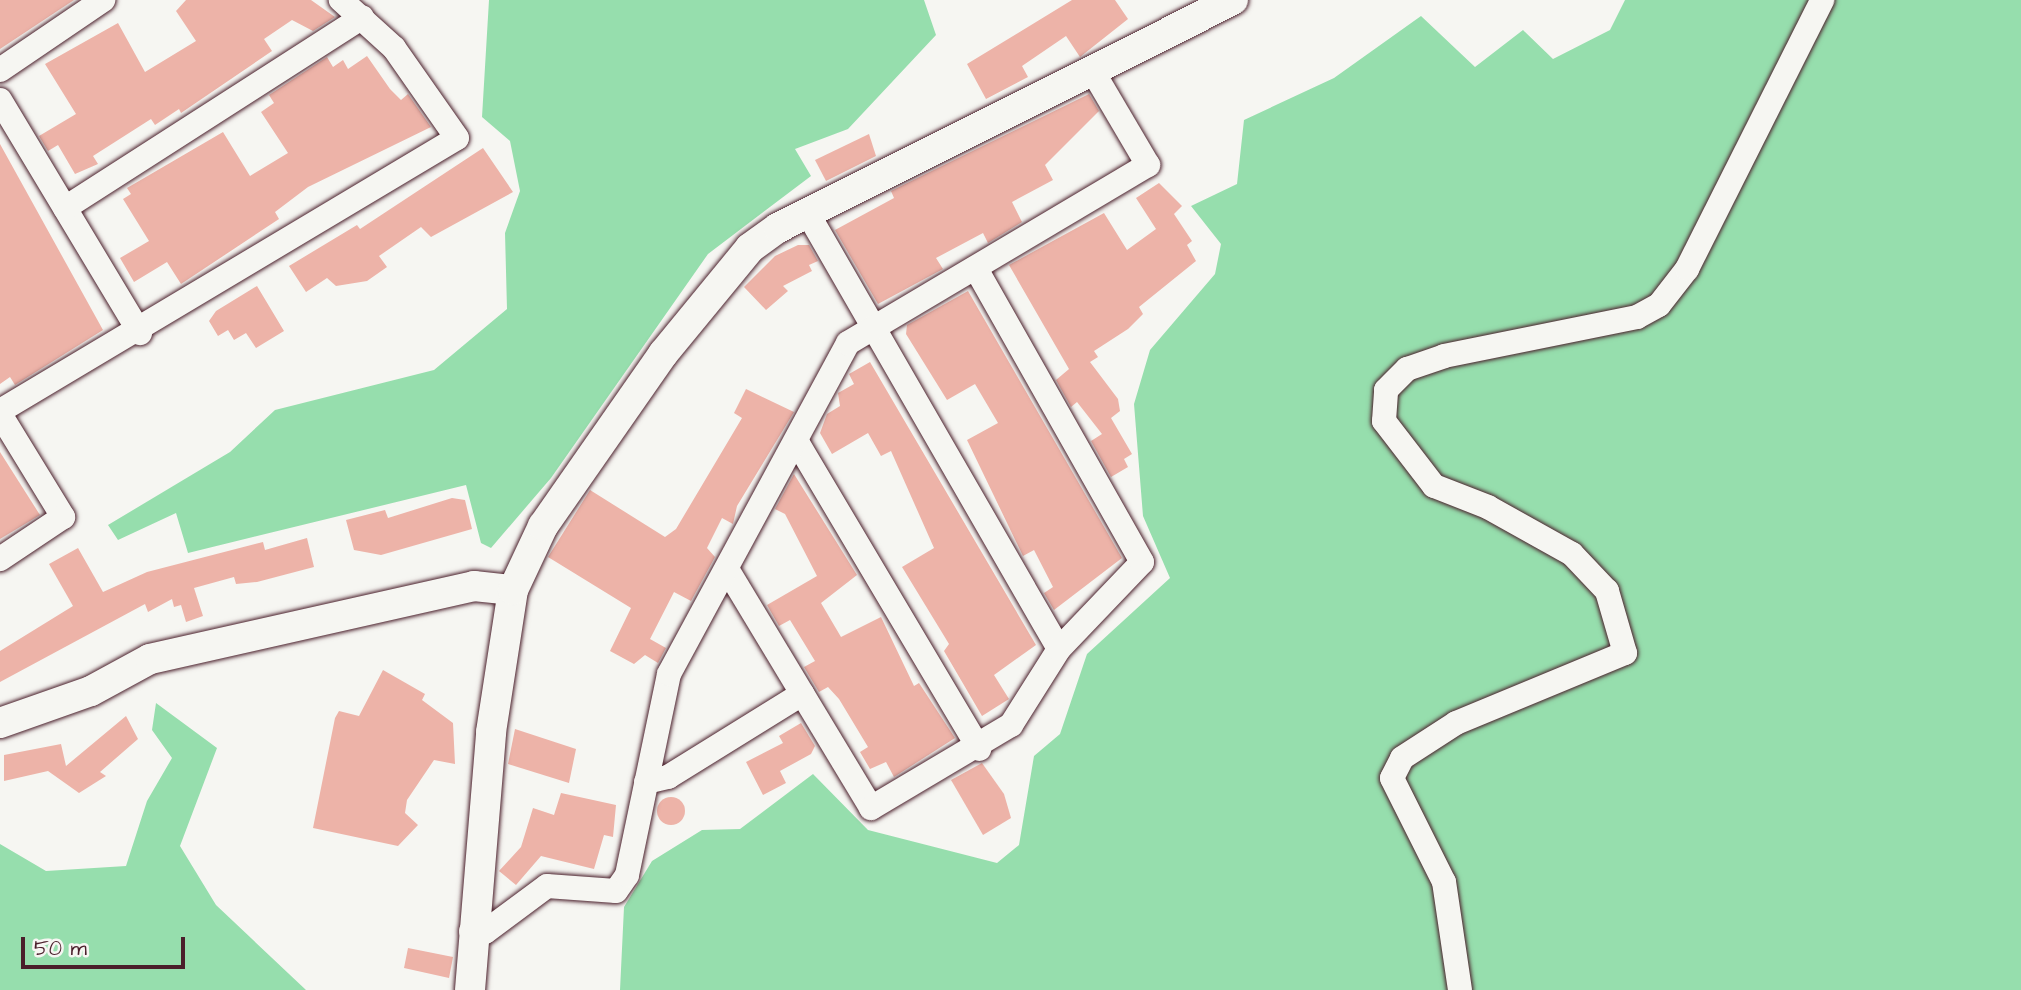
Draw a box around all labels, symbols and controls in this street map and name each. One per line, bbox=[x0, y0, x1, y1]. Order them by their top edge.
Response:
scale bar bbox=[24, 923, 189, 967]
text: 50 m bbox=[34, 934, 87, 963]

